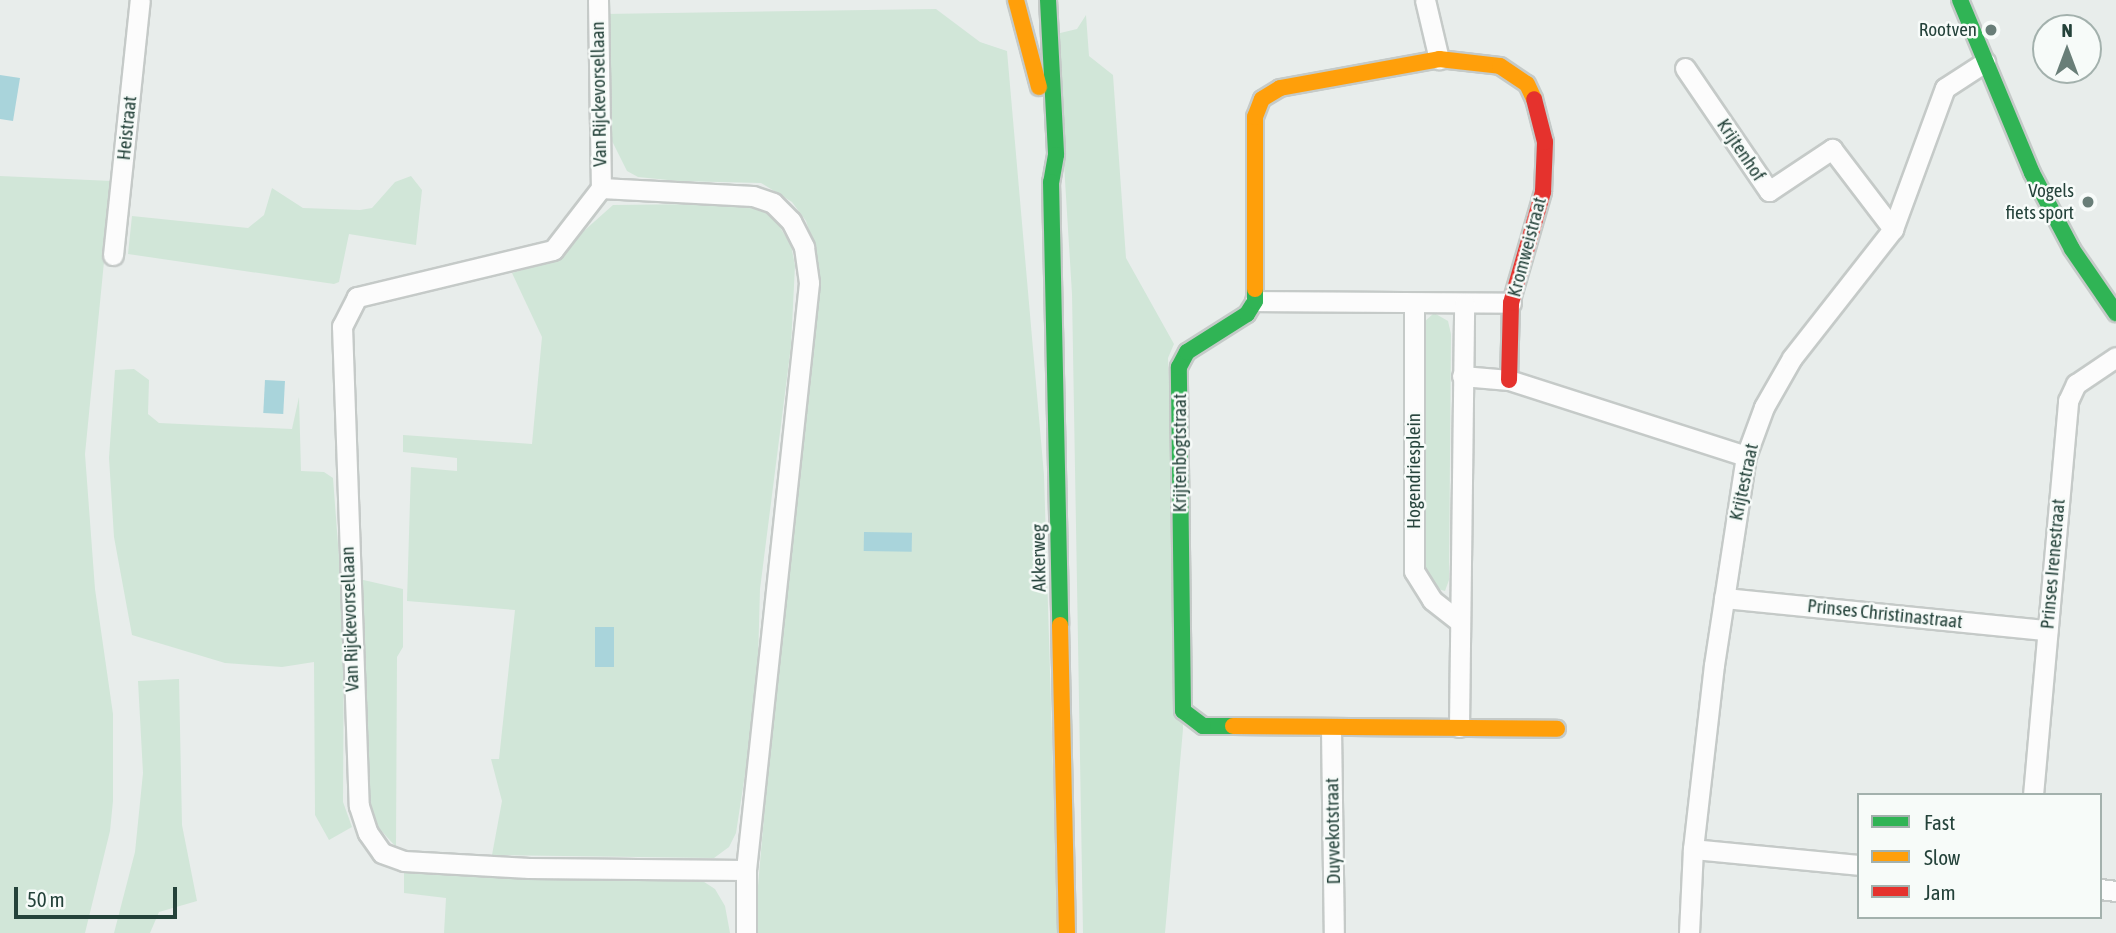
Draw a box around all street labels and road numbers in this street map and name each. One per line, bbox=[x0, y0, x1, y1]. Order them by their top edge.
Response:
street label: Van Rijckevorsellaan bbox=[586, 21, 612, 167]
street label: Heistraat bbox=[112, 95, 142, 161]
street label: Krijtenhof bbox=[1712, 115, 1770, 185]
street label: Kromweistraat bbox=[1503, 195, 1551, 299]
street label: Krijtenbogtstraat bbox=[1169, 394, 1191, 512]
street label: Hogendriesplein bbox=[1403, 413, 1425, 529]
street label: Krijtestraat bbox=[1725, 441, 1763, 523]
street label: Prinses Irenestraat bbox=[2036, 498, 2070, 630]
street label: Akkerweg bbox=[1027, 524, 1051, 592]
street label: Van Rijckevorsellaan bbox=[336, 546, 364, 692]
street label: Prinses Christinastraat bbox=[1806, 595, 1964, 633]
street label: Duyvekotstraat bbox=[1321, 777, 1345, 885]

